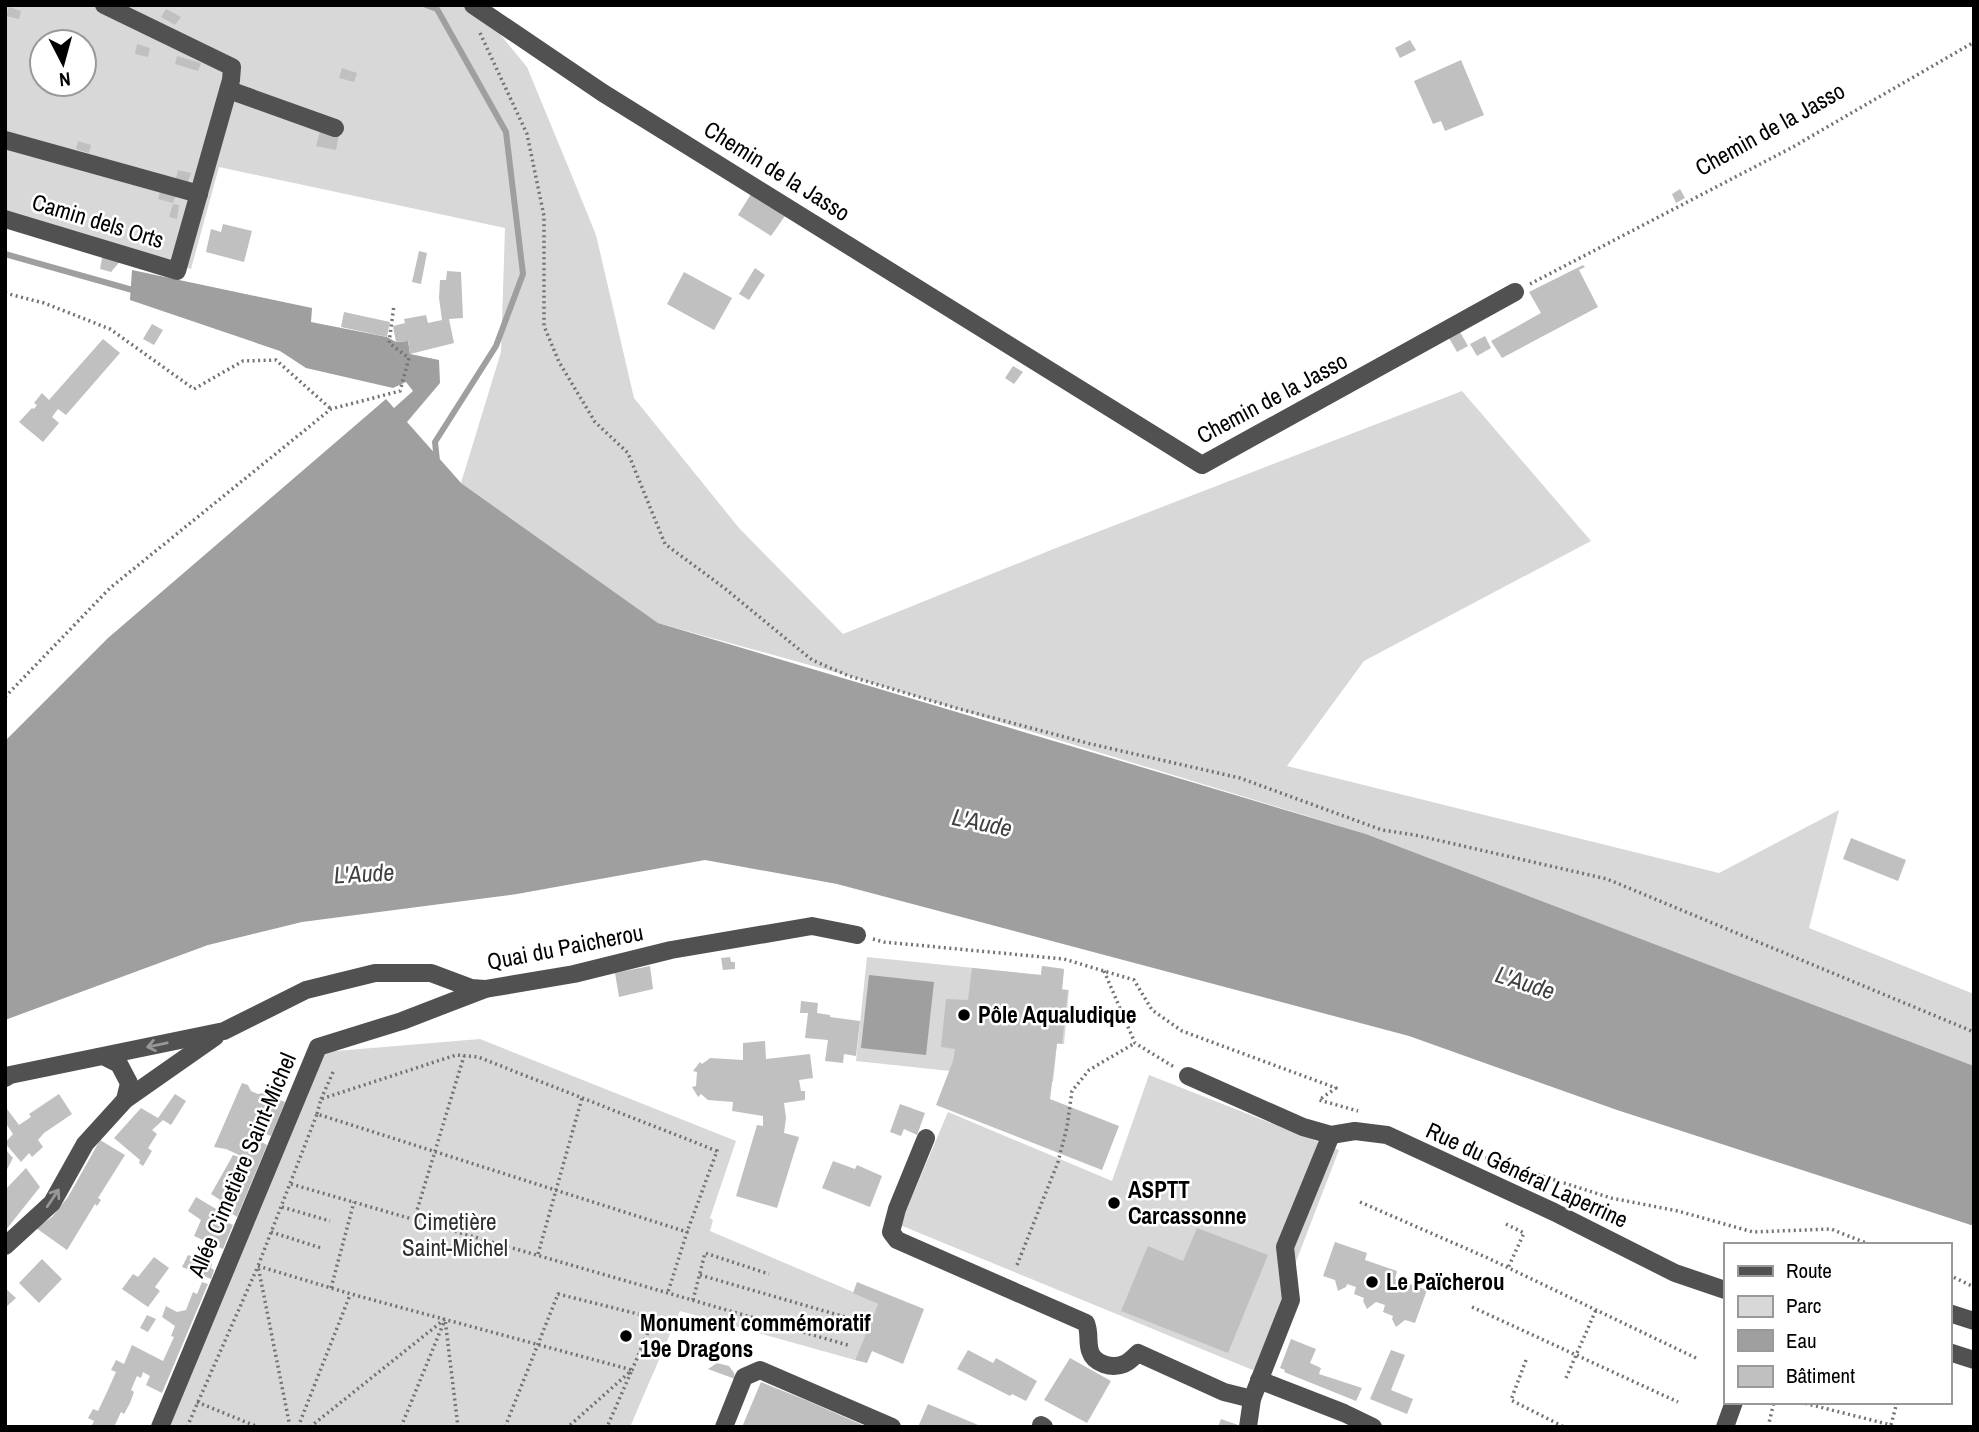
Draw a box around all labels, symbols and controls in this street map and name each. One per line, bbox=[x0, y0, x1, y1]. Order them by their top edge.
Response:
north arrow bbox=[28, 28, 98, 98]
text: N bbox=[58, 66, 72, 93]
street label: Chemin de la Jasso bbox=[1689, 75, 1850, 183]
street label: Chemin de la Jasso bbox=[698, 113, 856, 228]
street label: Camin dels Orts bbox=[28, 186, 168, 255]
street label: Chemin de la Jasso bbox=[1191, 345, 1353, 450]
water label: L'Aude bbox=[949, 800, 1015, 844]
water label: L'Aude bbox=[333, 855, 395, 891]
street label: Quai du Paicherou bbox=[484, 916, 646, 977]
water label: L'Aude bbox=[1492, 957, 1559, 1007]
place label: Pôle Aqualudique bbox=[978, 999, 1137, 1030]
marker: Pôle Aqualudique bbox=[956, 1007, 972, 1023]
one-way arrow bbox=[146, 1039, 169, 1053]
street label: Allée Cimetière Saint-Michel bbox=[180, 1048, 303, 1283]
street label: Rue du Général Laperrine bbox=[1421, 1114, 1633, 1235]
place label: ASPTT Carcassonne bbox=[1128, 1174, 1246, 1231]
one-way arrow bbox=[46, 1189, 61, 1208]
marker: ASPTT Carcassonne bbox=[1106, 1195, 1122, 1211]
park label: Cimetière Saint-Michel bbox=[402, 1206, 508, 1263]
legend bbox=[1724, 1243, 1951, 1404]
text: Route bbox=[1786, 1256, 1832, 1285]
place label: Le Païcherou bbox=[1386, 1266, 1504, 1297]
marker: Le Païcherou bbox=[1364, 1274, 1380, 1290]
text: Parc bbox=[1786, 1291, 1821, 1320]
place label: Monument commémoratif 19e Dragons bbox=[640, 1307, 871, 1364]
text: Eau bbox=[1786, 1326, 1817, 1355]
marker: Monument commémoratif 19e Dragons bbox=[618, 1328, 634, 1344]
text: Bâtiment bbox=[1786, 1361, 1855, 1390]

